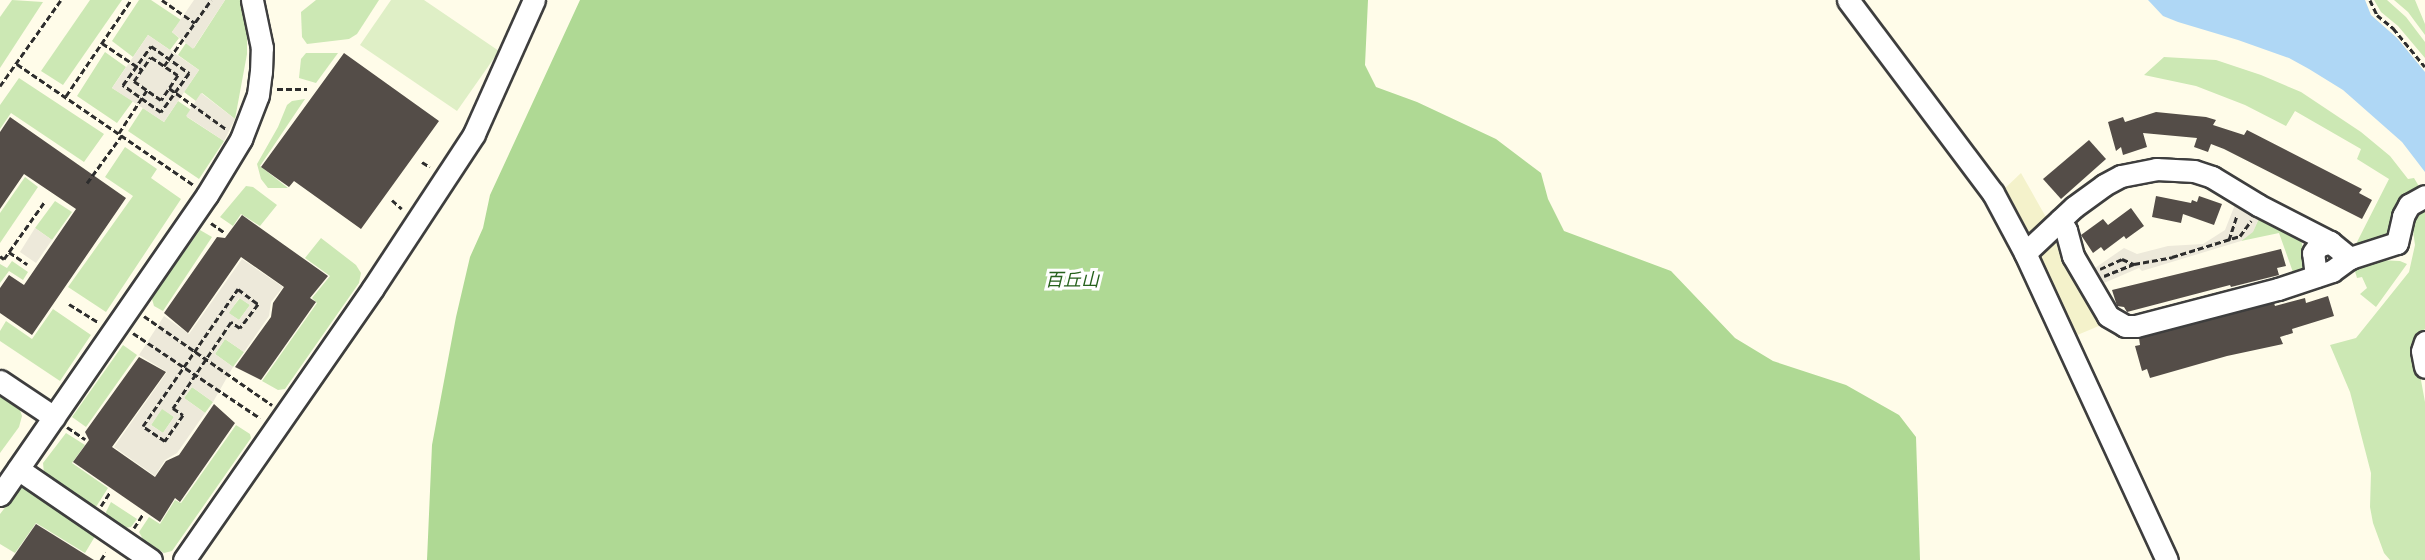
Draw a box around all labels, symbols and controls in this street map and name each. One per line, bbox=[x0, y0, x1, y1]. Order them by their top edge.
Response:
park label: 百丘山 bbox=[1045, 269, 1099, 291]

